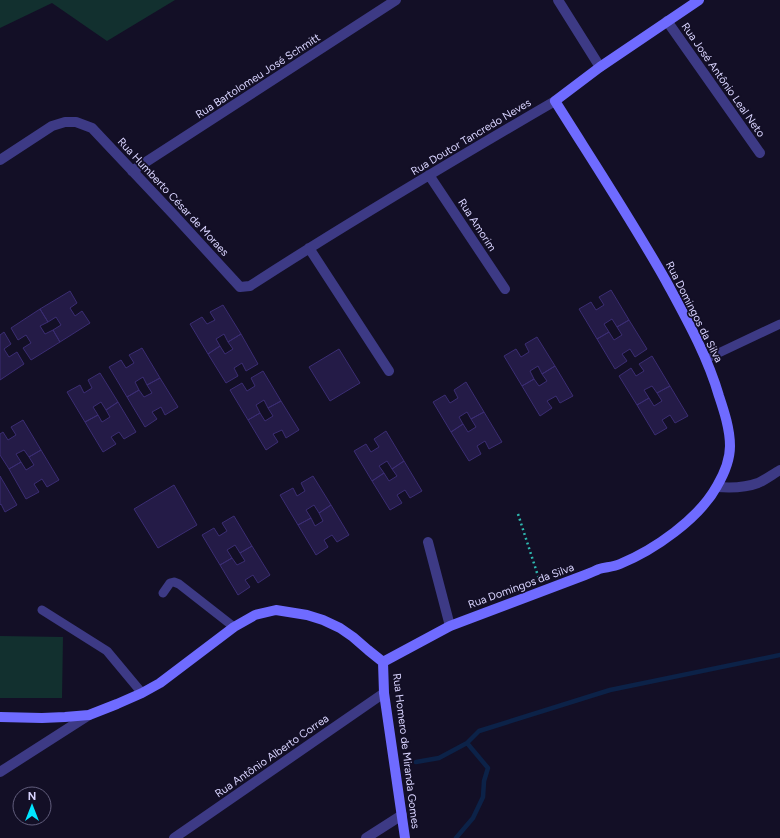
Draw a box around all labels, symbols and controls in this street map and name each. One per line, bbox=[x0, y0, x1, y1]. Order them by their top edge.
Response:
street label: Rua José Antônio Leal Neto bbox=[678, 20, 768, 140]
street label: Rua Bartolomeu José Schmitt bbox=[193, 31, 323, 121]
street label: Rua Doutor Tancredo Neves bbox=[409, 96, 533, 178]
street label: Rua Humberto César de Moraes bbox=[115, 135, 231, 259]
street label: Rua Amorim bbox=[455, 196, 499, 254]
street label: Rua Domingos da Silva bbox=[663, 259, 725, 365]
street label: Rua Domingos da Silva bbox=[466, 561, 576, 611]
street label: Rua Homero de Miranda Gomes bbox=[390, 672, 422, 830]
street label: Rua Antônio Alberto Correa bbox=[213, 712, 331, 800]
north arrow bbox=[12, 786, 52, 826]
text: N bbox=[28, 790, 36, 803]

